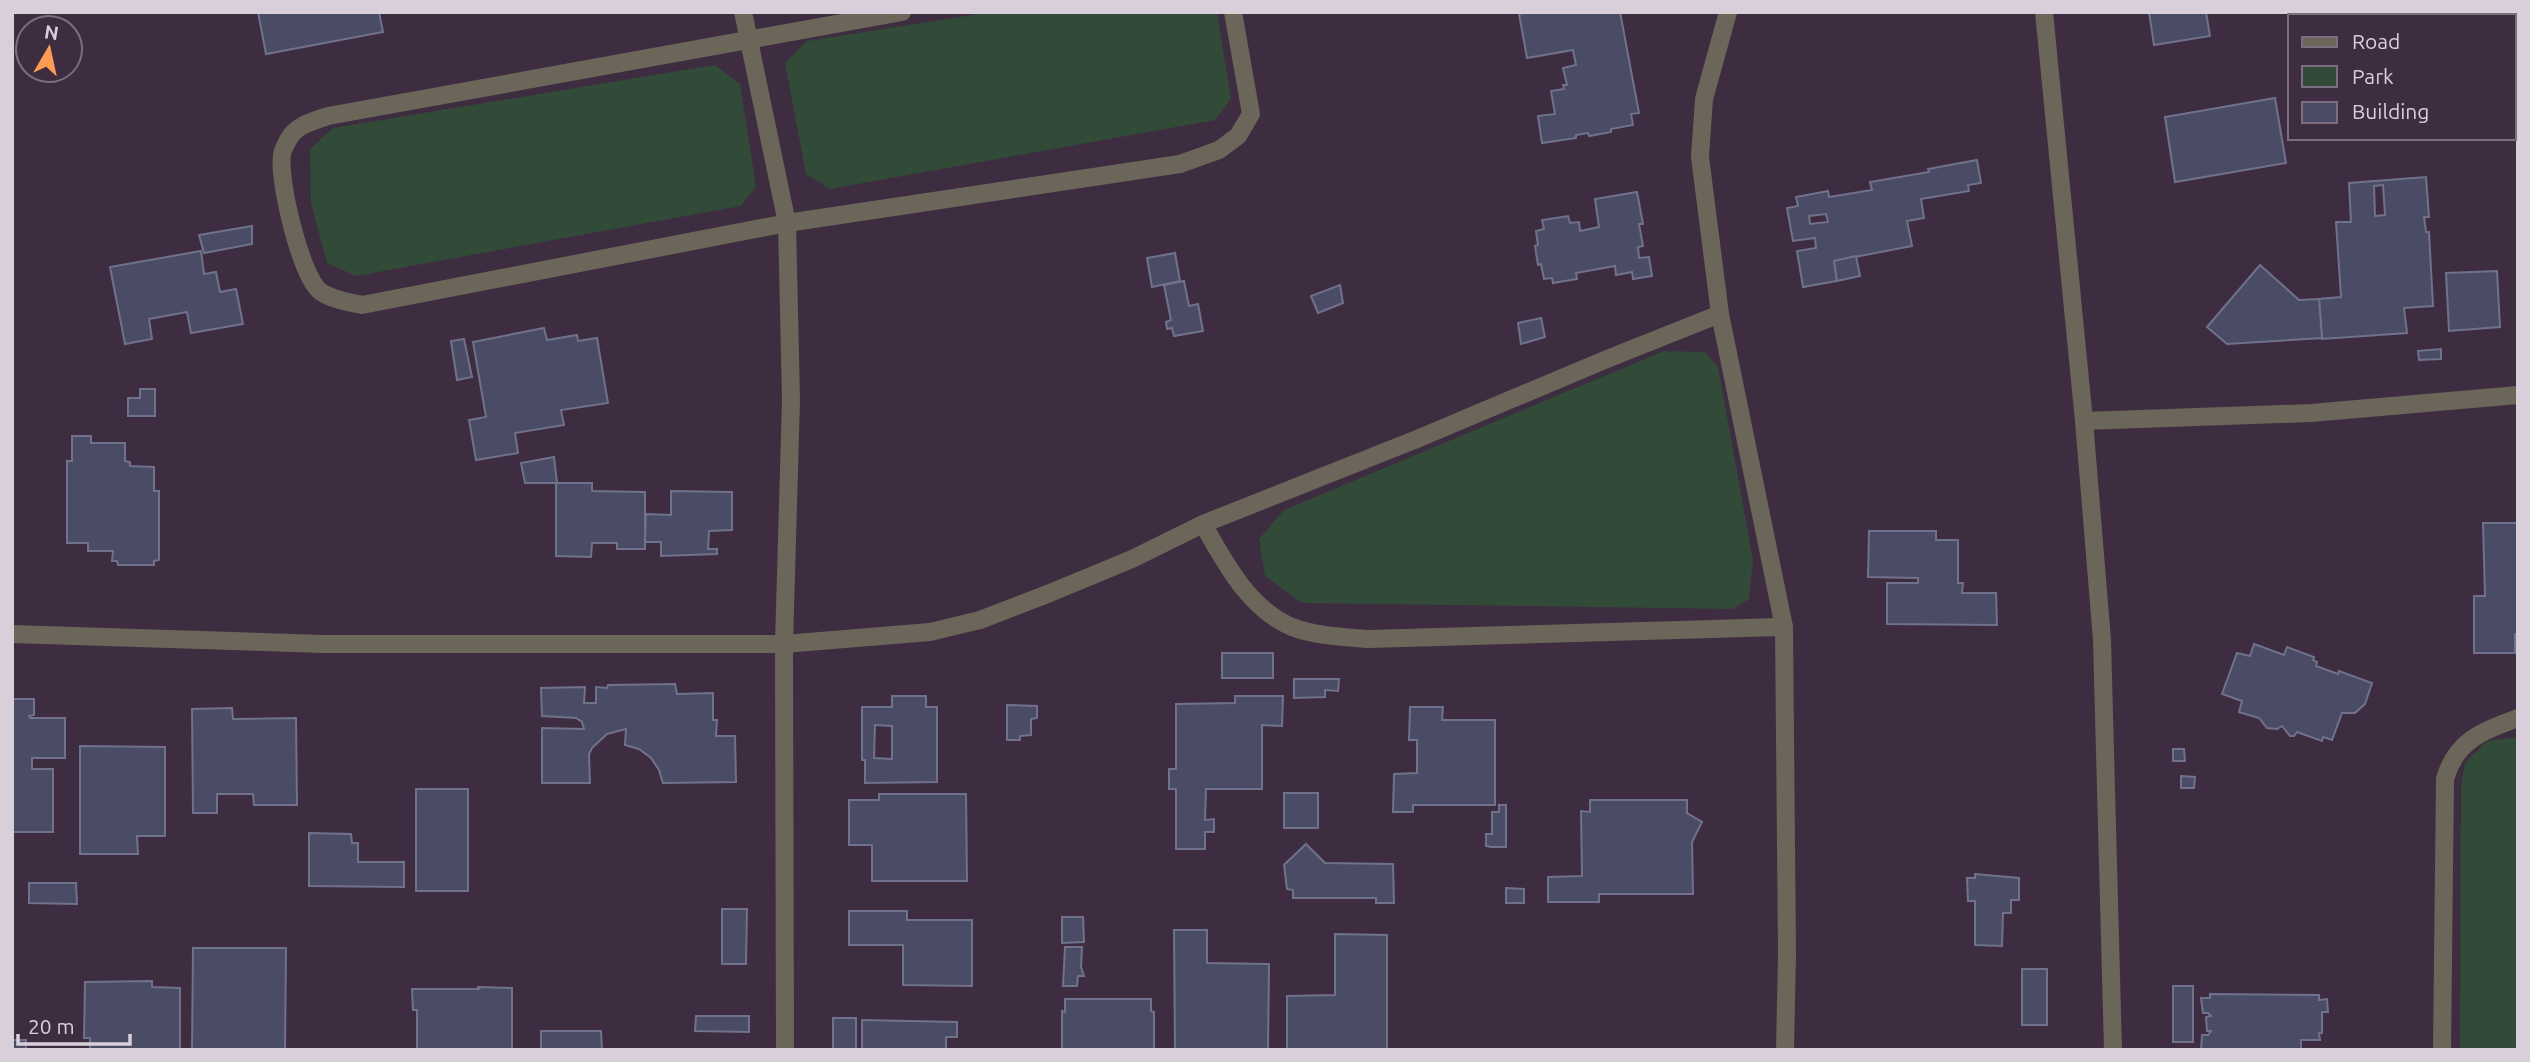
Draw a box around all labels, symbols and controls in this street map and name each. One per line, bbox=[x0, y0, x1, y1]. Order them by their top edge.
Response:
north arrow bbox=[14, 14, 84, 84]
legend bbox=[2288, 14, 2516, 140]
text: N bbox=[43, 20, 60, 44]
text: Road bbox=[2352, 29, 2400, 53]
text: Park bbox=[2352, 64, 2394, 88]
text: Building bbox=[2352, 99, 2429, 123]
scale bar bbox=[18, 1002, 130, 1046]
text: 20 m bbox=[28, 1014, 75, 1038]

